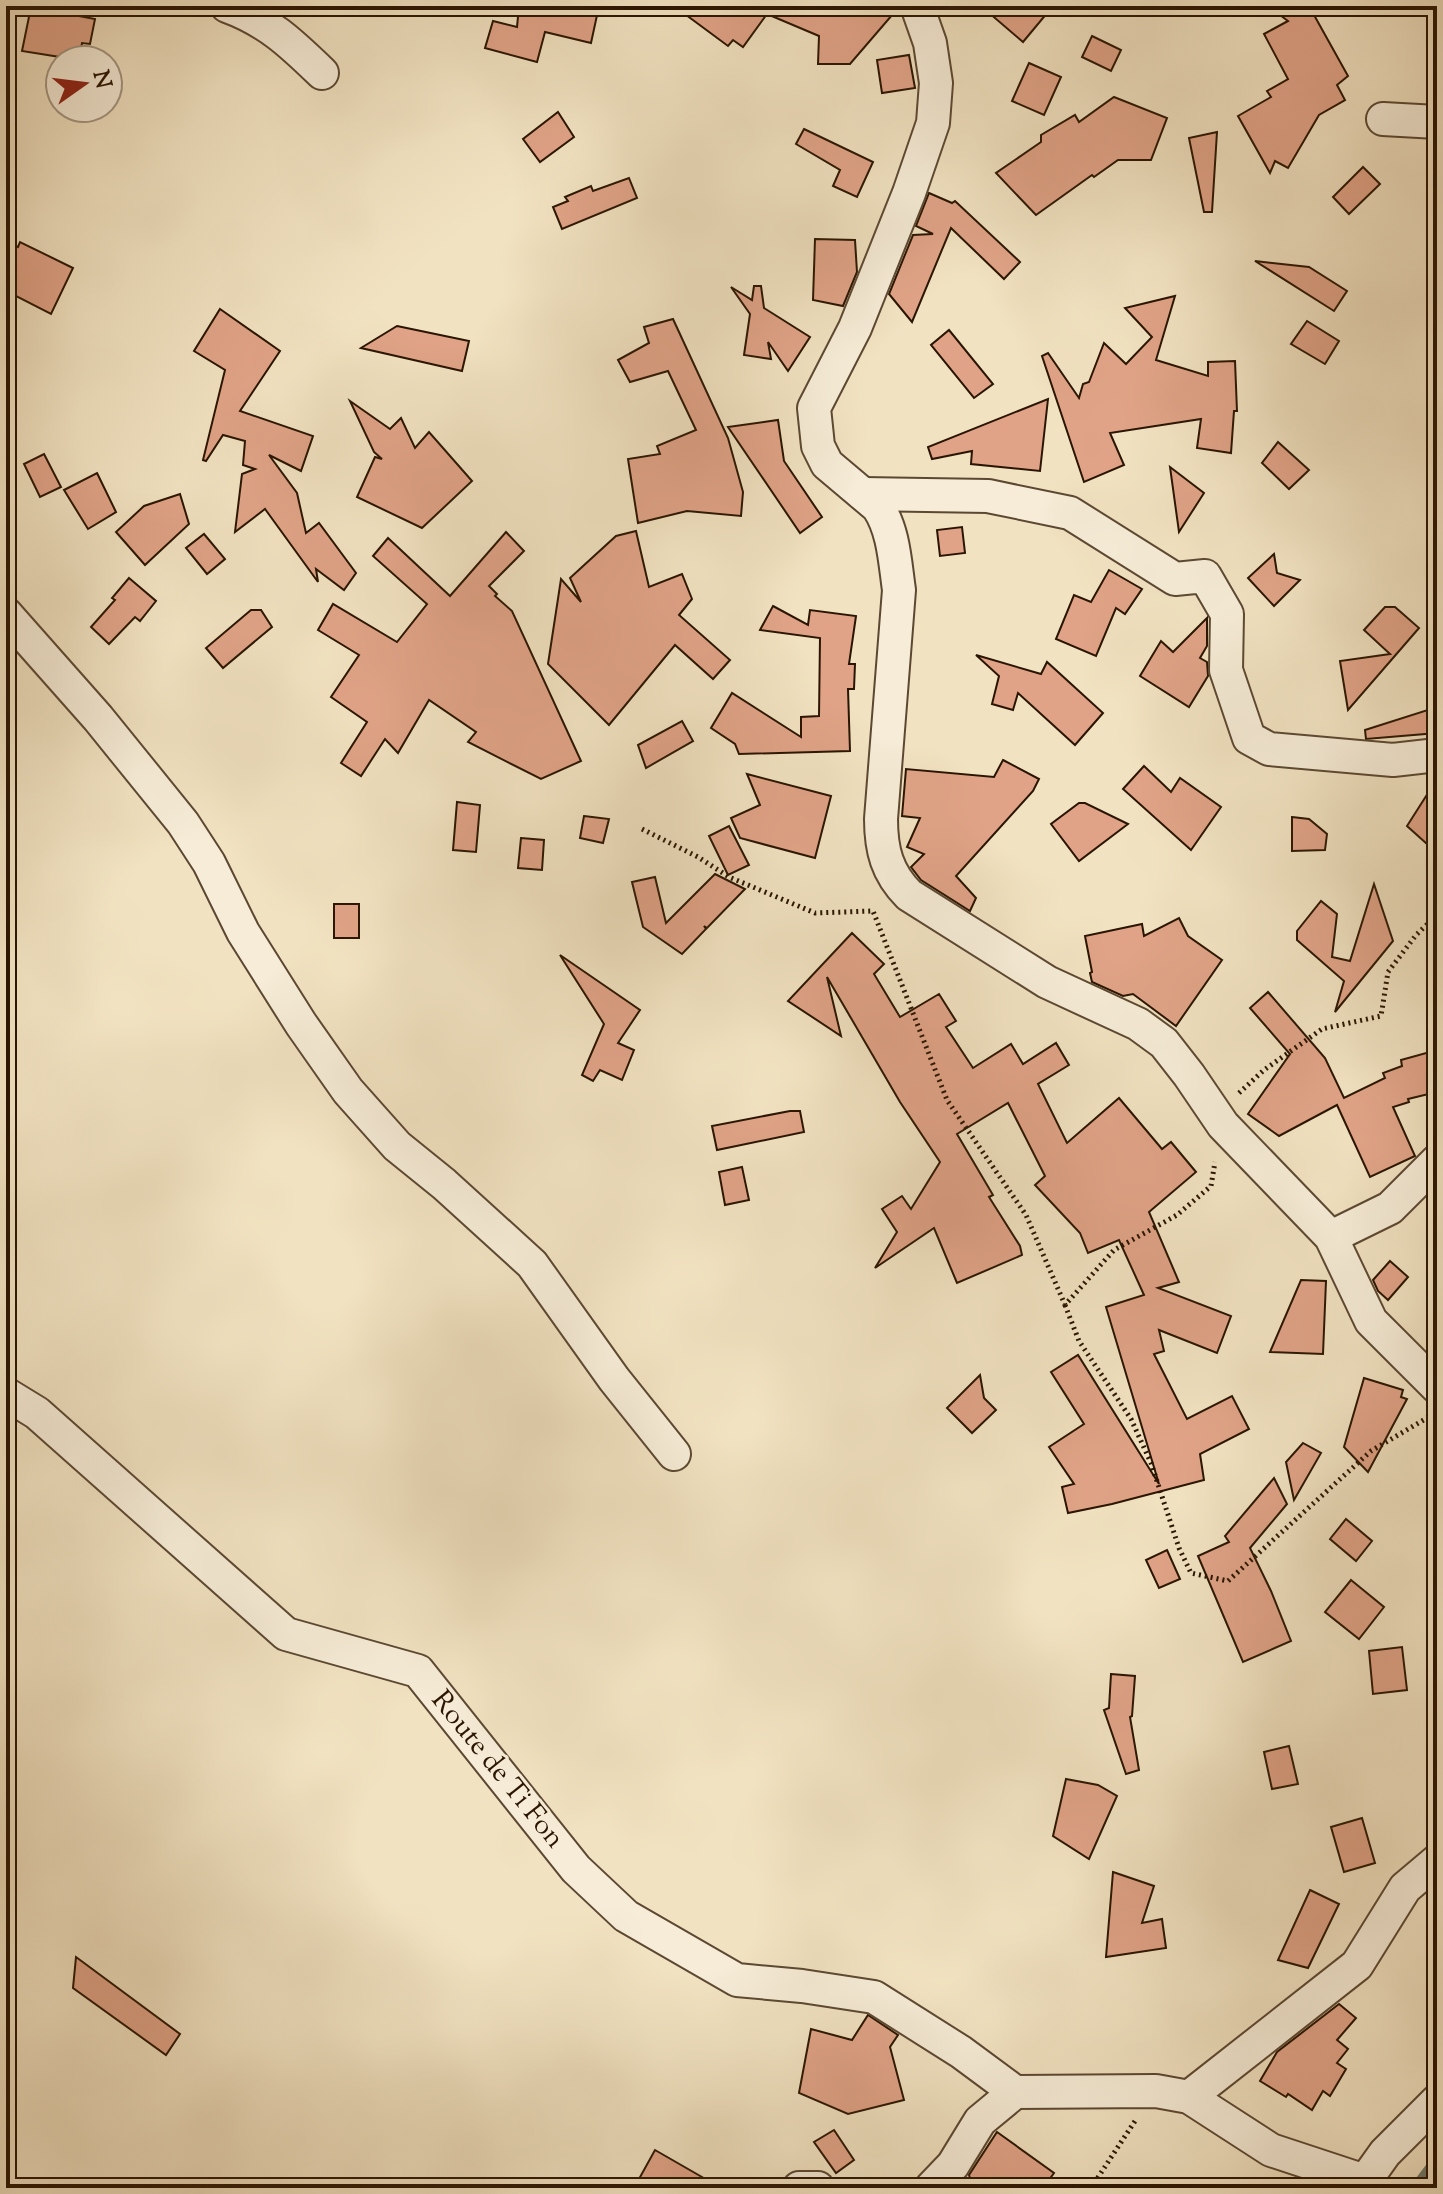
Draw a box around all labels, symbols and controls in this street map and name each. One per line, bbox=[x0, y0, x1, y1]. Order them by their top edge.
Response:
north arrow bbox=[44, 44, 124, 124]
text: N bbox=[83, 67, 118, 93]
street label: Route de Ti Fon bbox=[421, 1682, 573, 1858]

